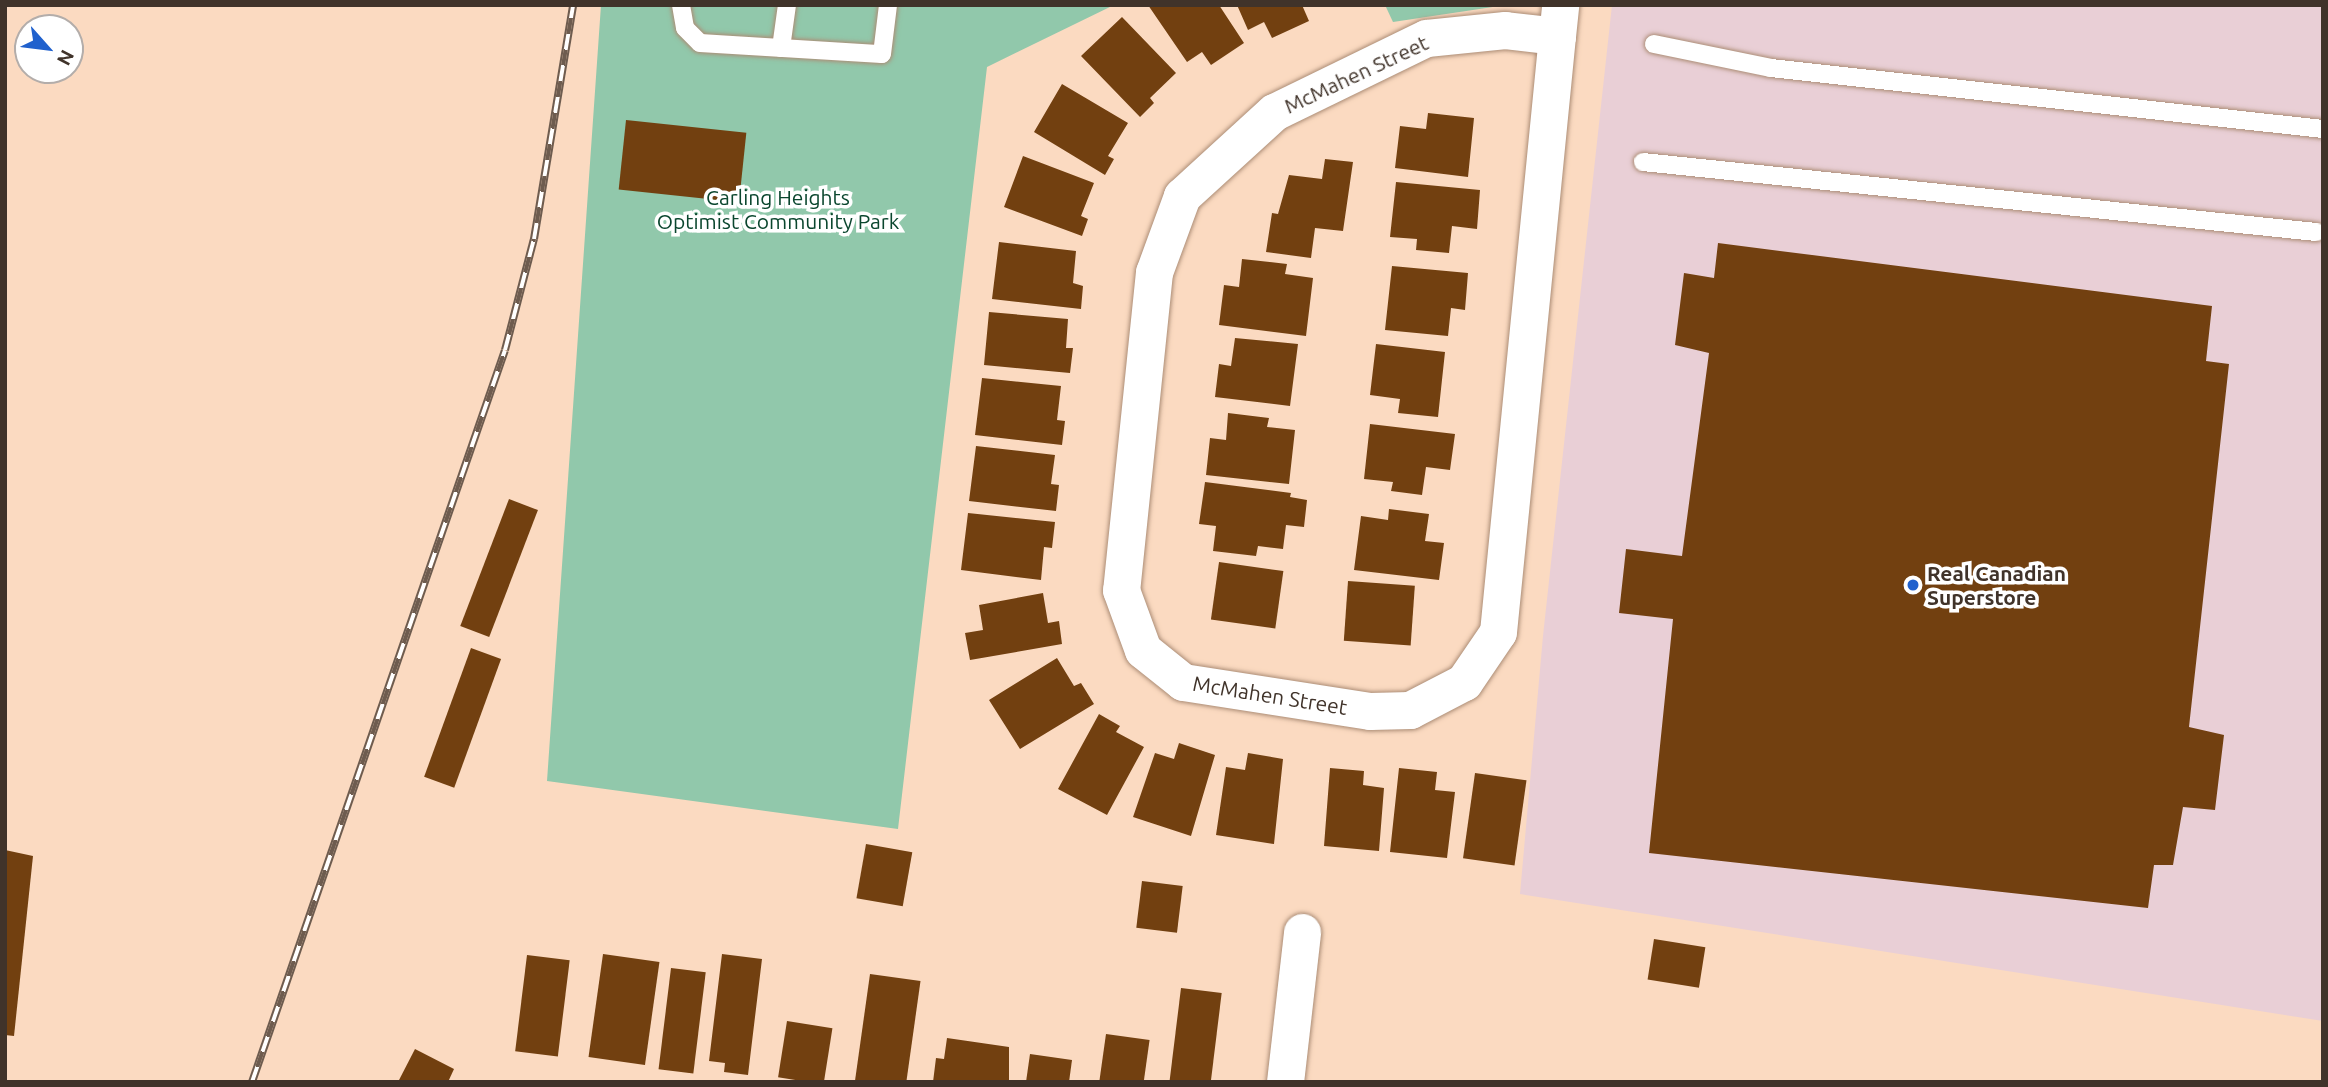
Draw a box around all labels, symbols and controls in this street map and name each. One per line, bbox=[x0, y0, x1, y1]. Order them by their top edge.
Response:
north arrow bbox=[14, 14, 84, 84]
street label: McMahen Street bbox=[1280, 30, 1432, 118]
text: N bbox=[53, 46, 79, 69]
park label: Carling Heights Optimist Community Park bbox=[657, 184, 899, 234]
place label: Real Canadian Superstore bbox=[1927, 560, 2066, 610]
marker: Real Canadian Superstore bbox=[1905, 577, 1921, 593]
street label: McMahen Street bbox=[1191, 670, 1349, 720]

